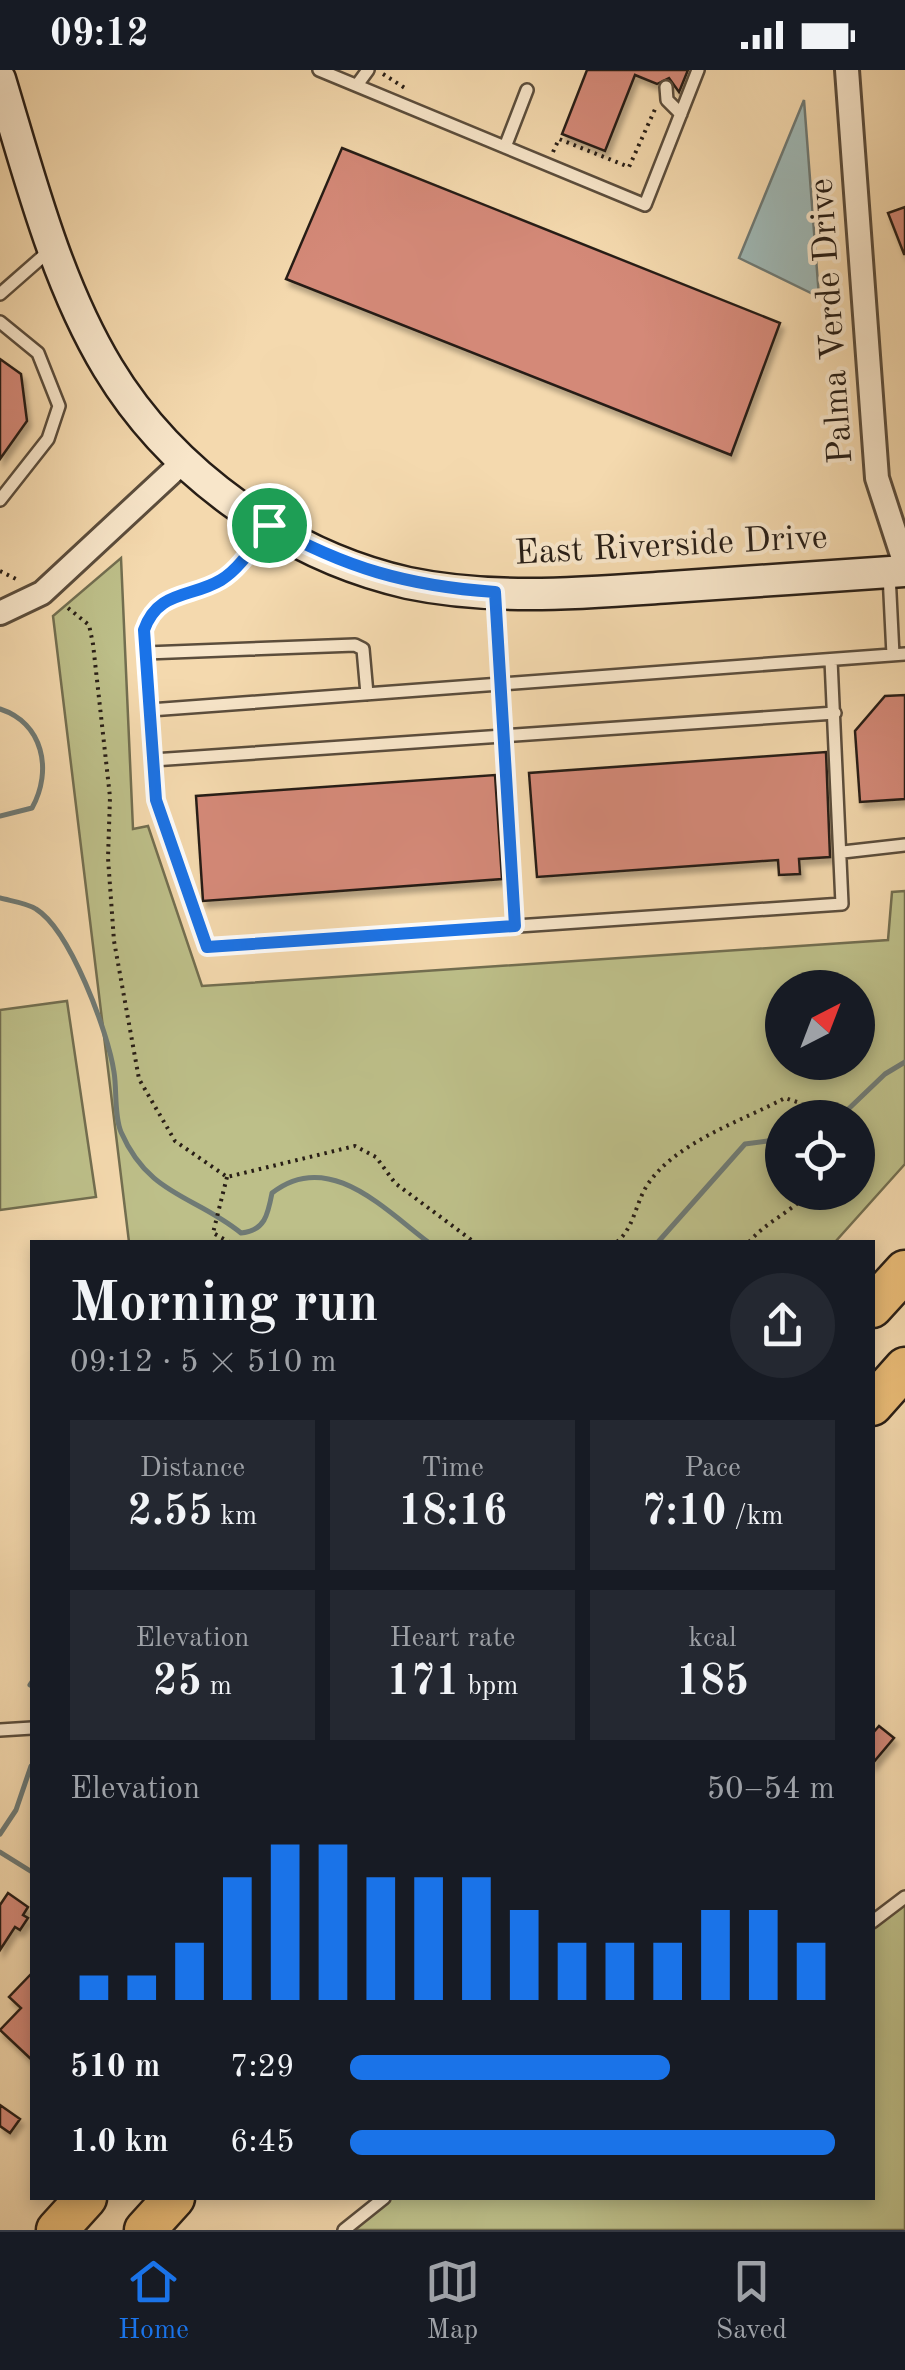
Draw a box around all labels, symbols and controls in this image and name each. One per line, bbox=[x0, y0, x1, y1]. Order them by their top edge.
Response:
text: 09:12 bbox=[50, 16, 149, 54]
street label: Palma Verde Drive bbox=[805, 177, 859, 465]
pin bbox=[227, 483, 312, 568]
icon: arrive bbox=[242, 498, 297, 553]
street label: East Riverside Drive bbox=[514, 520, 828, 572]
north arrow bbox=[765, 970, 875, 1080]
map controls bbox=[765, 970, 875, 1210]
button: locate bbox=[765, 1100, 875, 1210]
button: share bbox=[730, 1273, 835, 1378]
text: Morning run bbox=[70, 1278, 379, 1333]
text: 09:12 · 5 × 510 m bbox=[70, 1347, 337, 1379]
text: Distance bbox=[140, 1455, 245, 1483]
text: Time bbox=[421, 1455, 484, 1483]
text: Pace bbox=[684, 1455, 741, 1483]
text: 2.55 bbox=[128, 1492, 213, 1534]
text: 18:16 bbox=[398, 1492, 507, 1534]
text: 7:10 bbox=[641, 1492, 726, 1534]
text: km bbox=[213, 1503, 257, 1531]
text: /km bbox=[726, 1503, 784, 1531]
text: Elevation bbox=[136, 1625, 249, 1653]
text: Heart rate bbox=[390, 1625, 515, 1653]
text: kcal bbox=[688, 1625, 737, 1653]
text: 25 bbox=[153, 1662, 202, 1704]
text: 171 bbox=[386, 1662, 460, 1704]
text: 185 bbox=[676, 1662, 749, 1704]
text: m bbox=[202, 1673, 232, 1701]
text: bpm bbox=[460, 1673, 519, 1701]
text: Elevation bbox=[70, 1774, 200, 1806]
text: 50–54 m bbox=[707, 1774, 835, 1806]
text: 510 m bbox=[70, 2052, 160, 2084]
text: 7:29 bbox=[230, 2052, 295, 2084]
text: 1.0 km bbox=[70, 2127, 169, 2159]
text: 6:45 bbox=[230, 2127, 295, 2159]
tab: Home bbox=[118, 2254, 189, 2349]
tab: Map bbox=[425, 2254, 480, 2349]
tab: Saved bbox=[716, 2254, 787, 2349]

